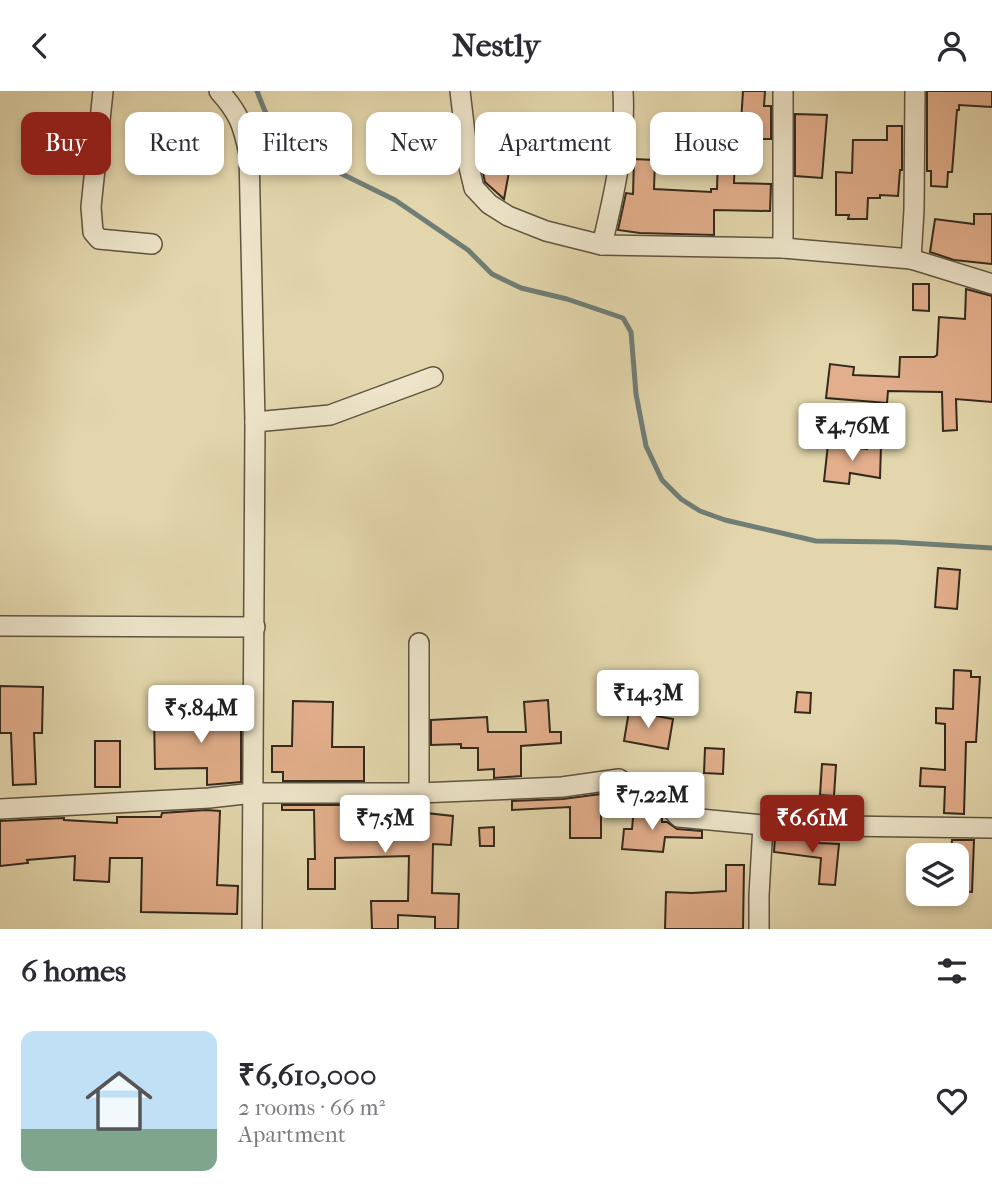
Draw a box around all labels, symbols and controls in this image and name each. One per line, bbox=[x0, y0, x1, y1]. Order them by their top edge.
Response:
icon: back bbox=[21, 27, 59, 65]
text: Nestly bbox=[452, 27, 540, 64]
icon: person bbox=[933, 27, 971, 65]
chip: Buy bbox=[21, 112, 111, 175]
chip: Rent bbox=[125, 112, 224, 175]
chip: Filters bbox=[238, 112, 352, 175]
chip: New bbox=[366, 112, 461, 175]
chip: Apartment bbox=[475, 112, 636, 175]
chip: House bbox=[650, 112, 763, 175]
pin: ₹4.76M bbox=[795, 403, 909, 463]
text: ₹4.76M bbox=[814, 412, 890, 439]
pin: ₹14.3M bbox=[591, 671, 705, 730]
text: ₹14.3M bbox=[613, 679, 683, 706]
pin: ₹5.84M bbox=[144, 685, 258, 745]
text: ₹5.84M bbox=[164, 694, 238, 721]
pin: ₹7.22M bbox=[595, 773, 709, 832]
text: ₹7.22M bbox=[616, 781, 689, 808]
pin: ₹7.5M bbox=[336, 795, 434, 855]
pin: ₹6.61M bbox=[755, 795, 869, 855]
text: ₹7.5M bbox=[356, 804, 414, 831]
text: ₹6.61M bbox=[776, 804, 848, 831]
map controls bbox=[906, 843, 969, 906]
button: layers bbox=[906, 843, 969, 906]
icon: filters bbox=[933, 952, 971, 990]
text: 6 homes bbox=[21, 954, 126, 989]
text: ₹6,610,000 bbox=[238, 1058, 376, 1093]
icon: home bbox=[77, 1059, 161, 1143]
icon: heart bbox=[933, 1082, 971, 1120]
text: 2 rooms · 66 m² bbox=[238, 1094, 385, 1121]
text: Apartment bbox=[238, 1121, 346, 1148]

